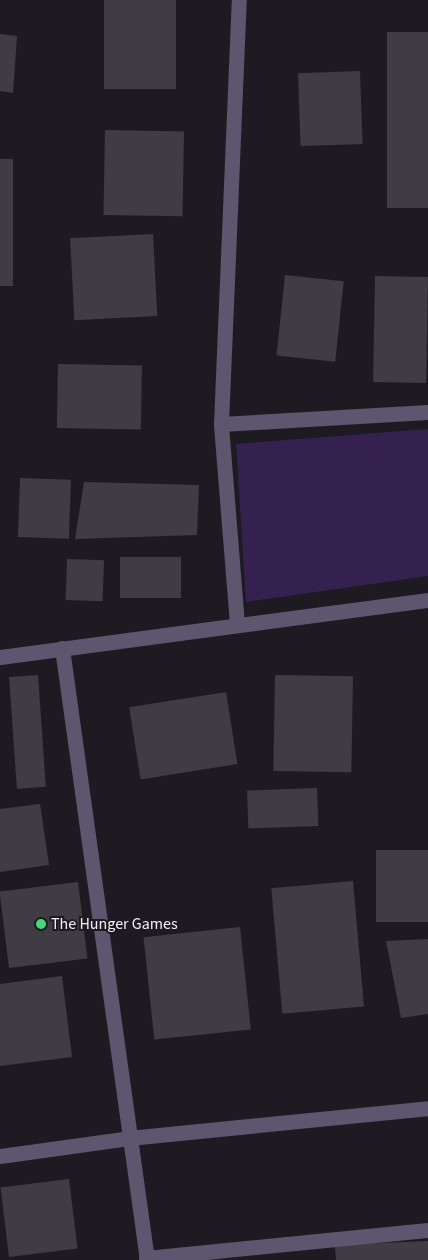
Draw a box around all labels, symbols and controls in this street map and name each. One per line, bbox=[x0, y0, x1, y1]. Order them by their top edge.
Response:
place label: The Hunger Games bbox=[51, 914, 178, 934]
marker: The Hunger Games bbox=[35, 918, 47, 930]

